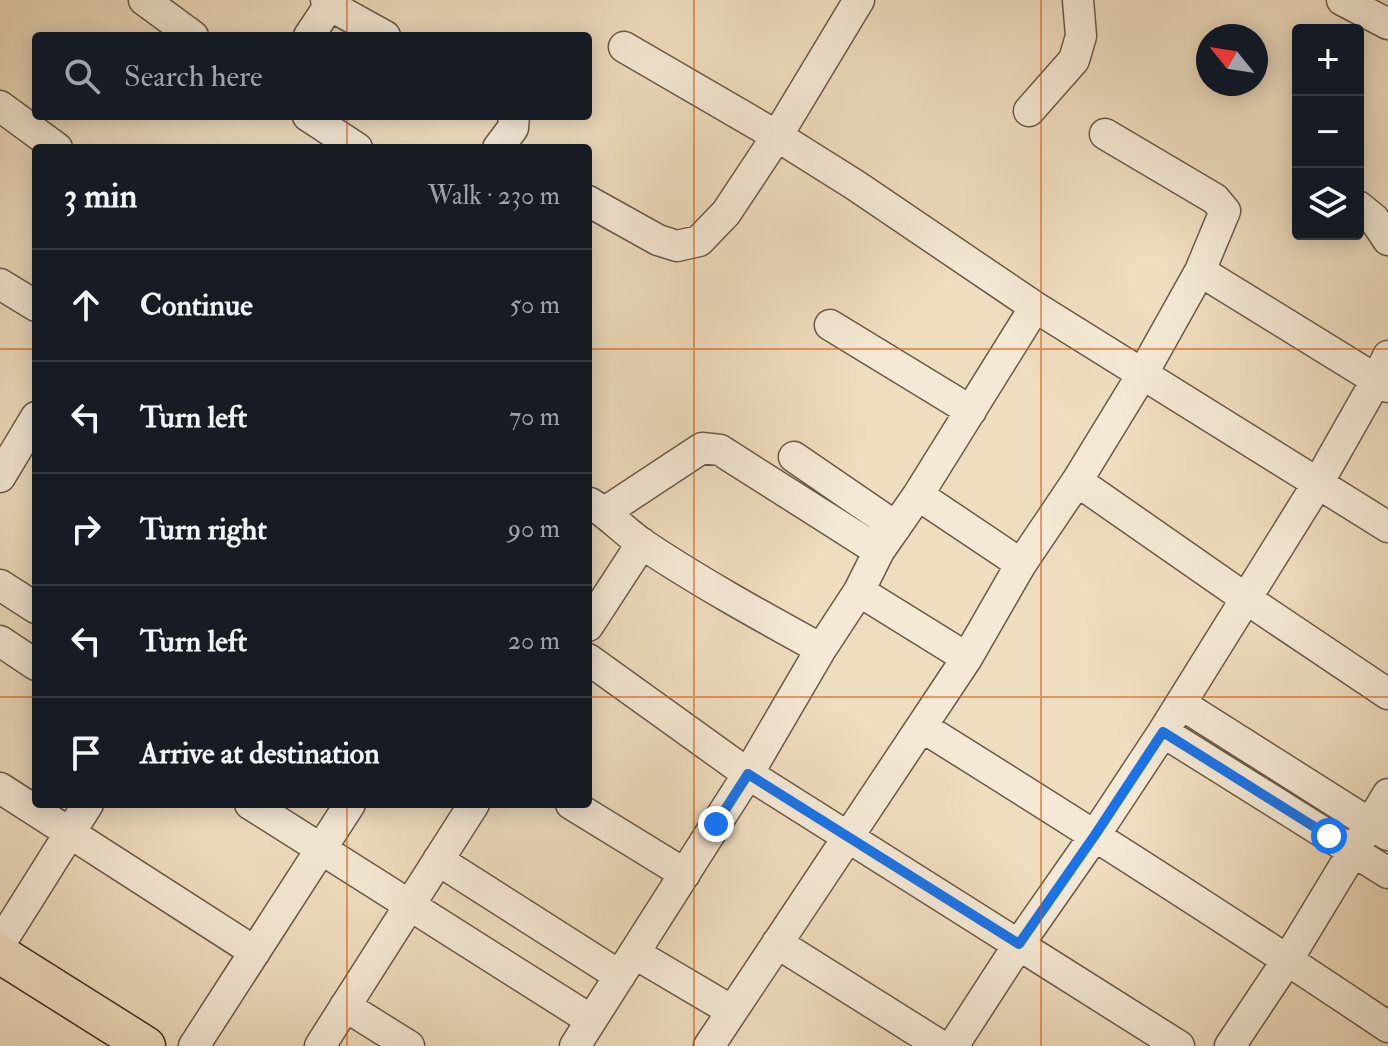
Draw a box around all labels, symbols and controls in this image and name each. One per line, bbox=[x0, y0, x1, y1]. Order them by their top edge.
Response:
north arrow bbox=[1196, 24, 1268, 96]
map controls bbox=[1292, 24, 1364, 240]
button: + bbox=[1292, 24, 1364, 96]
search box bbox=[32, 32, 592, 120]
icon: search bbox=[60, 54, 104, 98]
text: Search here bbox=[124, 58, 263, 95]
button: − bbox=[1292, 96, 1364, 168]
button: layers bbox=[1292, 168, 1364, 240]
text: 3 min bbox=[64, 175, 137, 218]
text: Walk · 230 m bbox=[428, 180, 560, 212]
icon: ahead bbox=[64, 283, 108, 327]
text: Continue bbox=[140, 287, 253, 324]
text: 50 m bbox=[510, 289, 560, 321]
icon: left bbox=[64, 395, 108, 439]
text: Turn left bbox=[140, 399, 247, 436]
text: 70 m bbox=[509, 401, 560, 433]
icon: right bbox=[64, 507, 108, 551]
text: Turn right bbox=[140, 511, 267, 548]
text: 90 m bbox=[508, 513, 560, 545]
icon: left bbox=[64, 619, 108, 663]
text: Turn left bbox=[140, 623, 247, 660]
text: 20 m bbox=[508, 625, 560, 657]
icon: arrive bbox=[64, 731, 108, 775]
text: Arrive at destination bbox=[140, 735, 380, 772]
route end bbox=[698, 806, 734, 842]
route start bbox=[1311, 818, 1347, 854]

